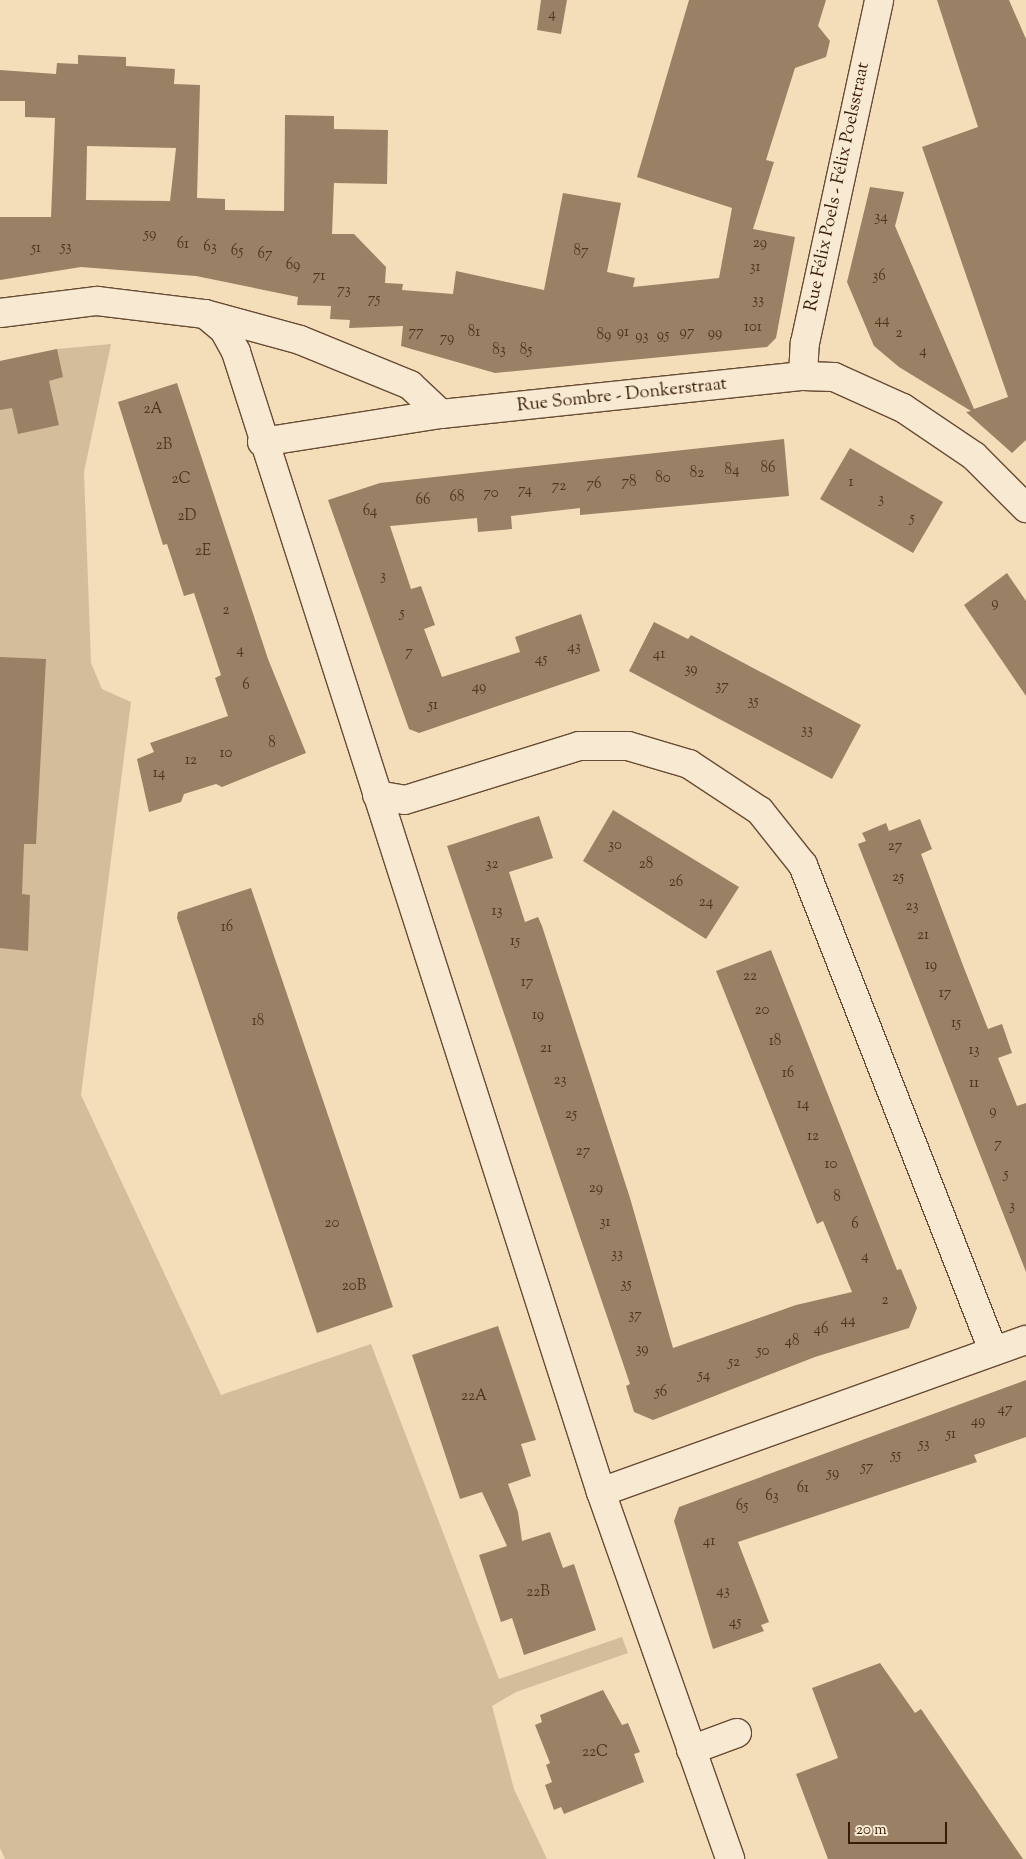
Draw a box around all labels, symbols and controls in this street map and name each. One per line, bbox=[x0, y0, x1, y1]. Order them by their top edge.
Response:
house number: 4 bbox=[548, 6, 556, 24]
street label: Rue Félix Poels - Félix Poelsstraat bbox=[801, 60, 875, 314]
house number: 34 bbox=[874, 209, 888, 227]
house number: 59 bbox=[144, 226, 156, 244]
house number: 29 bbox=[753, 235, 767, 253]
house number: 61 bbox=[177, 236, 189, 254]
house number: 53 bbox=[60, 239, 72, 257]
house number: 63 bbox=[203, 239, 217, 257]
house number: 51 bbox=[31, 240, 41, 258]
house number: 65 bbox=[231, 243, 243, 261]
house number: 87 bbox=[573, 243, 589, 261]
house number: 67 bbox=[258, 246, 272, 264]
house number: 69 bbox=[286, 257, 300, 275]
house number: 31 bbox=[749, 259, 761, 277]
house number: 71 bbox=[313, 268, 325, 286]
house number: 36 bbox=[872, 268, 886, 286]
house number: 73 bbox=[337, 282, 351, 300]
house number: 75 bbox=[368, 291, 380, 309]
house number: 33 bbox=[752, 292, 764, 310]
house number: 44 bbox=[874, 312, 890, 330]
house number: 101 bbox=[744, 319, 762, 337]
house number: 77 bbox=[408, 324, 424, 342]
house number: 81 bbox=[468, 324, 480, 342]
house number: 91 bbox=[617, 324, 629, 342]
house number: 97 bbox=[680, 324, 694, 342]
house number: 99 bbox=[708, 325, 722, 343]
house number: 2 bbox=[895, 325, 903, 343]
house number: 89 bbox=[597, 327, 611, 345]
house number: 95 bbox=[657, 327, 669, 345]
house number: 93 bbox=[635, 328, 649, 346]
house number: 79 bbox=[440, 330, 454, 348]
house number: 83 bbox=[492, 342, 506, 360]
house number: 85 bbox=[520, 342, 532, 360]
house number: 4 bbox=[919, 343, 927, 361]
street label: Rue Sombre - Donkerstraat bbox=[516, 374, 728, 418]
house number: 2A bbox=[143, 401, 163, 419]
house number: 2B bbox=[156, 437, 172, 455]
house number: 86 bbox=[761, 460, 775, 478]
house number: 84 bbox=[725, 462, 739, 480]
house number: 82 bbox=[690, 465, 704, 483]
house number: 80 bbox=[655, 470, 671, 488]
house number: 2C bbox=[171, 471, 191, 489]
house number: 78 bbox=[621, 474, 637, 492]
house number: 1 bbox=[848, 474, 854, 492]
house number: 76 bbox=[587, 476, 601, 494]
house number: 72 bbox=[552, 478, 566, 496]
house number: 74 bbox=[518, 482, 532, 500]
house number: 70 bbox=[483, 485, 499, 503]
house number: 68 bbox=[450, 489, 464, 507]
house number: 3 bbox=[878, 491, 884, 509]
house number: 66 bbox=[416, 492, 430, 510]
house number: 64 bbox=[363, 503, 377, 521]
house number: 2D bbox=[178, 508, 196, 526]
house number: 5 bbox=[909, 510, 915, 528]
house number: 2E bbox=[195, 543, 211, 561]
house number: 3 bbox=[380, 568, 386, 586]
house number: 9 bbox=[991, 595, 999, 613]
house number: 2 bbox=[222, 602, 230, 620]
house number: 5 bbox=[399, 605, 405, 623]
house number: 43 bbox=[567, 639, 581, 657]
house number: 4 bbox=[236, 642, 244, 660]
house number: 7 bbox=[405, 644, 413, 662]
house number: 41 bbox=[653, 646, 665, 664]
house number: 45 bbox=[535, 651, 547, 669]
house number: 39 bbox=[684, 661, 698, 679]
house number: 6 bbox=[242, 677, 250, 695]
house number: 37 bbox=[715, 678, 729, 696]
house number: 49 bbox=[472, 679, 486, 697]
house number: 35 bbox=[747, 693, 759, 711]
house number: 51 bbox=[428, 697, 438, 715]
house number: 33 bbox=[801, 722, 813, 740]
house number: 8 bbox=[268, 735, 276, 753]
house number: 10 bbox=[220, 745, 232, 763]
house number: 12 bbox=[185, 752, 197, 770]
house number: 14 bbox=[153, 765, 165, 783]
house number: 30 bbox=[608, 837, 622, 855]
house number: 27 bbox=[888, 838, 902, 856]
house number: 32 bbox=[485, 856, 499, 874]
house number: 28 bbox=[639, 856, 653, 874]
house number: 25 bbox=[892, 869, 904, 887]
house number: 26 bbox=[669, 874, 683, 892]
house number: 24 bbox=[699, 894, 713, 912]
house number: 23 bbox=[905, 898, 919, 916]
house number: 13 bbox=[491, 903, 503, 921]
house number: 16 bbox=[221, 919, 233, 937]
house number: 21 bbox=[917, 927, 929, 945]
house number: 15 bbox=[510, 933, 520, 951]
house number: 19 bbox=[925, 957, 937, 975]
house number: 22 bbox=[743, 968, 757, 986]
house number: 17 bbox=[521, 974, 533, 992]
house number: 17 bbox=[939, 985, 951, 1003]
house number: 20 bbox=[755, 1002, 769, 1020]
house number: 19 bbox=[532, 1007, 544, 1025]
house number: 18 bbox=[252, 1013, 264, 1031]
house number: 15 bbox=[951, 1015, 961, 1033]
house number: 18 bbox=[769, 1033, 781, 1051]
house number: 21 bbox=[540, 1040, 552, 1058]
house number: 13 bbox=[968, 1042, 980, 1060]
house number: 16 bbox=[782, 1065, 794, 1083]
house number: 23 bbox=[553, 1072, 567, 1090]
house number: 11 bbox=[969, 1075, 979, 1093]
house number: 14 bbox=[797, 1096, 809, 1114]
house number: 9 bbox=[989, 1103, 997, 1121]
house number: 25 bbox=[565, 1106, 577, 1124]
house number: 12 bbox=[807, 1128, 819, 1146]
house number: 7 bbox=[994, 1136, 1002, 1154]
house number: 27 bbox=[576, 1143, 590, 1161]
house number: 10 bbox=[825, 1156, 837, 1174]
house number: 5 bbox=[1003, 1166, 1009, 1184]
house number: 29 bbox=[589, 1180, 603, 1198]
house number: 8 bbox=[833, 1189, 841, 1207]
house number: 3 bbox=[1009, 1198, 1015, 1216]
house number: 31 bbox=[599, 1214, 611, 1232]
house number: 20 bbox=[325, 1215, 339, 1233]
house number: 6 bbox=[851, 1216, 859, 1234]
house number: 33 bbox=[611, 1246, 623, 1264]
house number: 4 bbox=[861, 1248, 869, 1266]
house number: 35 bbox=[620, 1276, 632, 1294]
house number: 20B bbox=[342, 1278, 366, 1296]
house number: 2 bbox=[881, 1292, 889, 1310]
house number: 37 bbox=[628, 1307, 642, 1325]
house number: 44 bbox=[840, 1312, 856, 1330]
house number: 46 bbox=[814, 1321, 828, 1339]
house number: 48 bbox=[784, 1333, 800, 1351]
house number: 39 bbox=[635, 1341, 649, 1359]
house number: 50 bbox=[756, 1343, 770, 1361]
house number: 52 bbox=[728, 1354, 740, 1372]
house number: 54 bbox=[698, 1367, 710, 1385]
house number: 56 bbox=[655, 1384, 667, 1402]
house number: 22A bbox=[461, 1388, 487, 1406]
house number: 47 bbox=[997, 1401, 1013, 1419]
house number: 49 bbox=[971, 1413, 985, 1431]
house number: 51 bbox=[946, 1426, 956, 1444]
house number: 53 bbox=[918, 1436, 930, 1454]
house number: 55 bbox=[891, 1447, 901, 1465]
house number: 57 bbox=[861, 1459, 873, 1477]
house number: 59 bbox=[827, 1465, 839, 1483]
house number: 61 bbox=[797, 1480, 809, 1498]
house number: 63 bbox=[765, 1488, 779, 1506]
house number: 65 bbox=[736, 1498, 748, 1516]
house number: 41 bbox=[703, 1533, 715, 1551]
house number: 43 bbox=[716, 1583, 730, 1601]
house number: 22B bbox=[526, 1584, 550, 1602]
house number: 45 bbox=[729, 1614, 741, 1632]
house number: 22C bbox=[582, 1744, 608, 1762]
scale bar bbox=[851, 1812, 950, 1844]
text: 20 m bbox=[856, 1820, 887, 1841]

